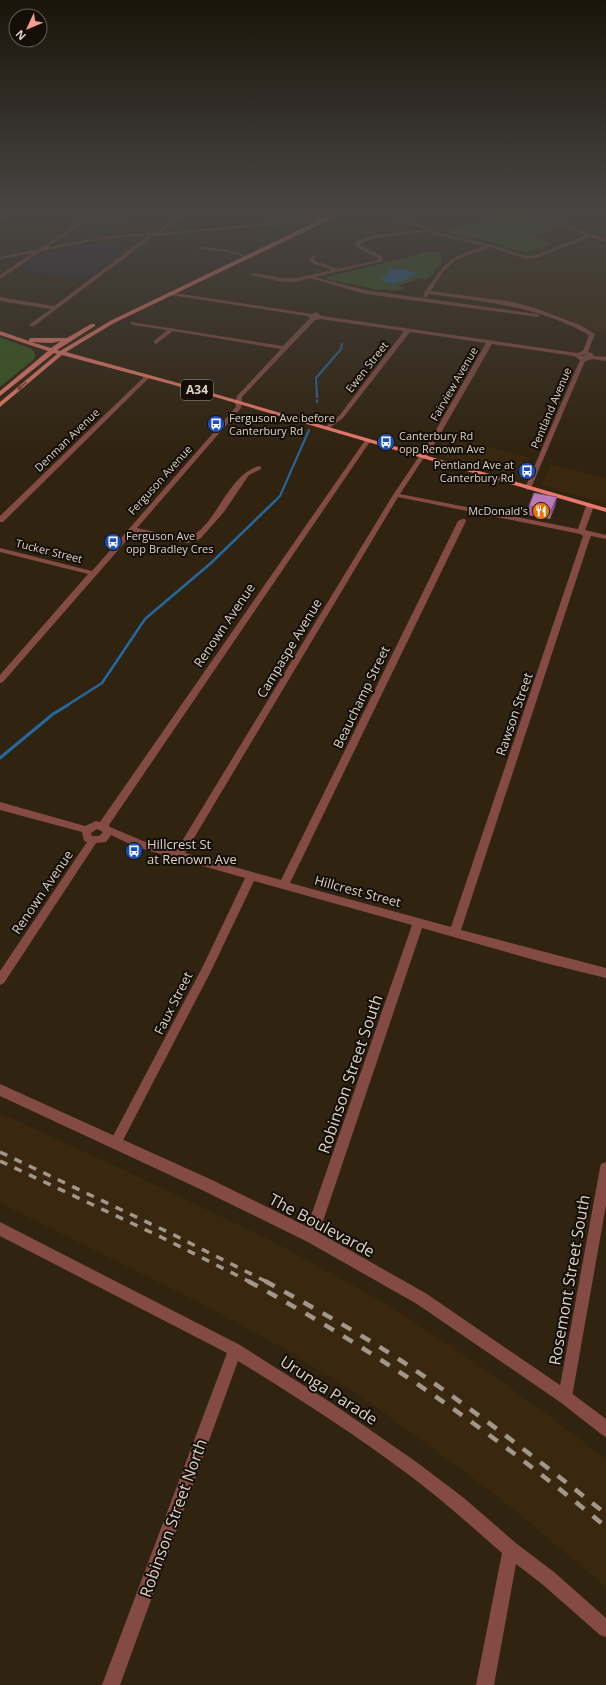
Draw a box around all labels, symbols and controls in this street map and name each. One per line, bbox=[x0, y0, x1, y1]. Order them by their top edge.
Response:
north arrow bbox=[8, 8, 48, 48]
text: N bbox=[12, 27, 29, 44]
street label: Ewen Street bbox=[342, 338, 391, 395]
street label: Fairview Avenue bbox=[426, 344, 481, 424]
street label: Pentland Avenue bbox=[527, 365, 574, 451]
road number: A34 bbox=[181, 380, 213, 400]
one-way arrow bbox=[17, 381, 28, 390]
street label: Denman Avenue bbox=[31, 405, 102, 475]
place label: Ferguson Ave before Canterbury Rd bbox=[229, 410, 335, 438]
bus stop icon: Ferguson Ave before Canterbury Rd bbox=[206, 414, 226, 434]
place label: Canterbury Rd opp Renown Ave bbox=[399, 428, 485, 456]
bus stop icon: Canterbury Rd opp Renown Ave bbox=[376, 432, 396, 452]
street label: Ferguson Avenue bbox=[124, 442, 195, 518]
place label: Pentland Ave at Canterbury Rd bbox=[434, 457, 514, 485]
bus stop icon: Pentland Ave at Canterbury Rd bbox=[517, 461, 537, 481]
restaurant icon: McDonald's bbox=[531, 501, 551, 521]
place label: McDonald's bbox=[468, 503, 528, 518]
place label: Ferguson Ave opp Bradley Cres bbox=[126, 528, 214, 556]
bus stop icon: Ferguson Ave opp Bradley Cres bbox=[103, 532, 123, 552]
street label: Tucker Street bbox=[14, 535, 84, 566]
street label: Renown Avenue bbox=[189, 579, 259, 671]
street label: Campaspe Avenue bbox=[252, 595, 326, 701]
street label: Beauchamp Street bbox=[328, 642, 394, 751]
street label: Rawson Street bbox=[491, 670, 537, 758]
place label: Hillcrest St at Renown Ave bbox=[147, 835, 237, 868]
bus stop icon: Hillcrest St at Renown Ave bbox=[124, 841, 144, 861]
street label: Renown Avenue bbox=[7, 846, 77, 938]
street label: Hillcrest Street bbox=[313, 871, 404, 911]
street label: Faux Street bbox=[149, 968, 197, 1038]
street label: Robinson Street South bbox=[312, 991, 388, 1157]
street label: The Boulevarde bbox=[265, 1188, 379, 1262]
street label: Rosemont Street South bbox=[543, 1193, 595, 1367]
street label: Urunga Parade bbox=[276, 1350, 382, 1430]
street label: Robinson Street North bbox=[134, 1436, 212, 1600]

